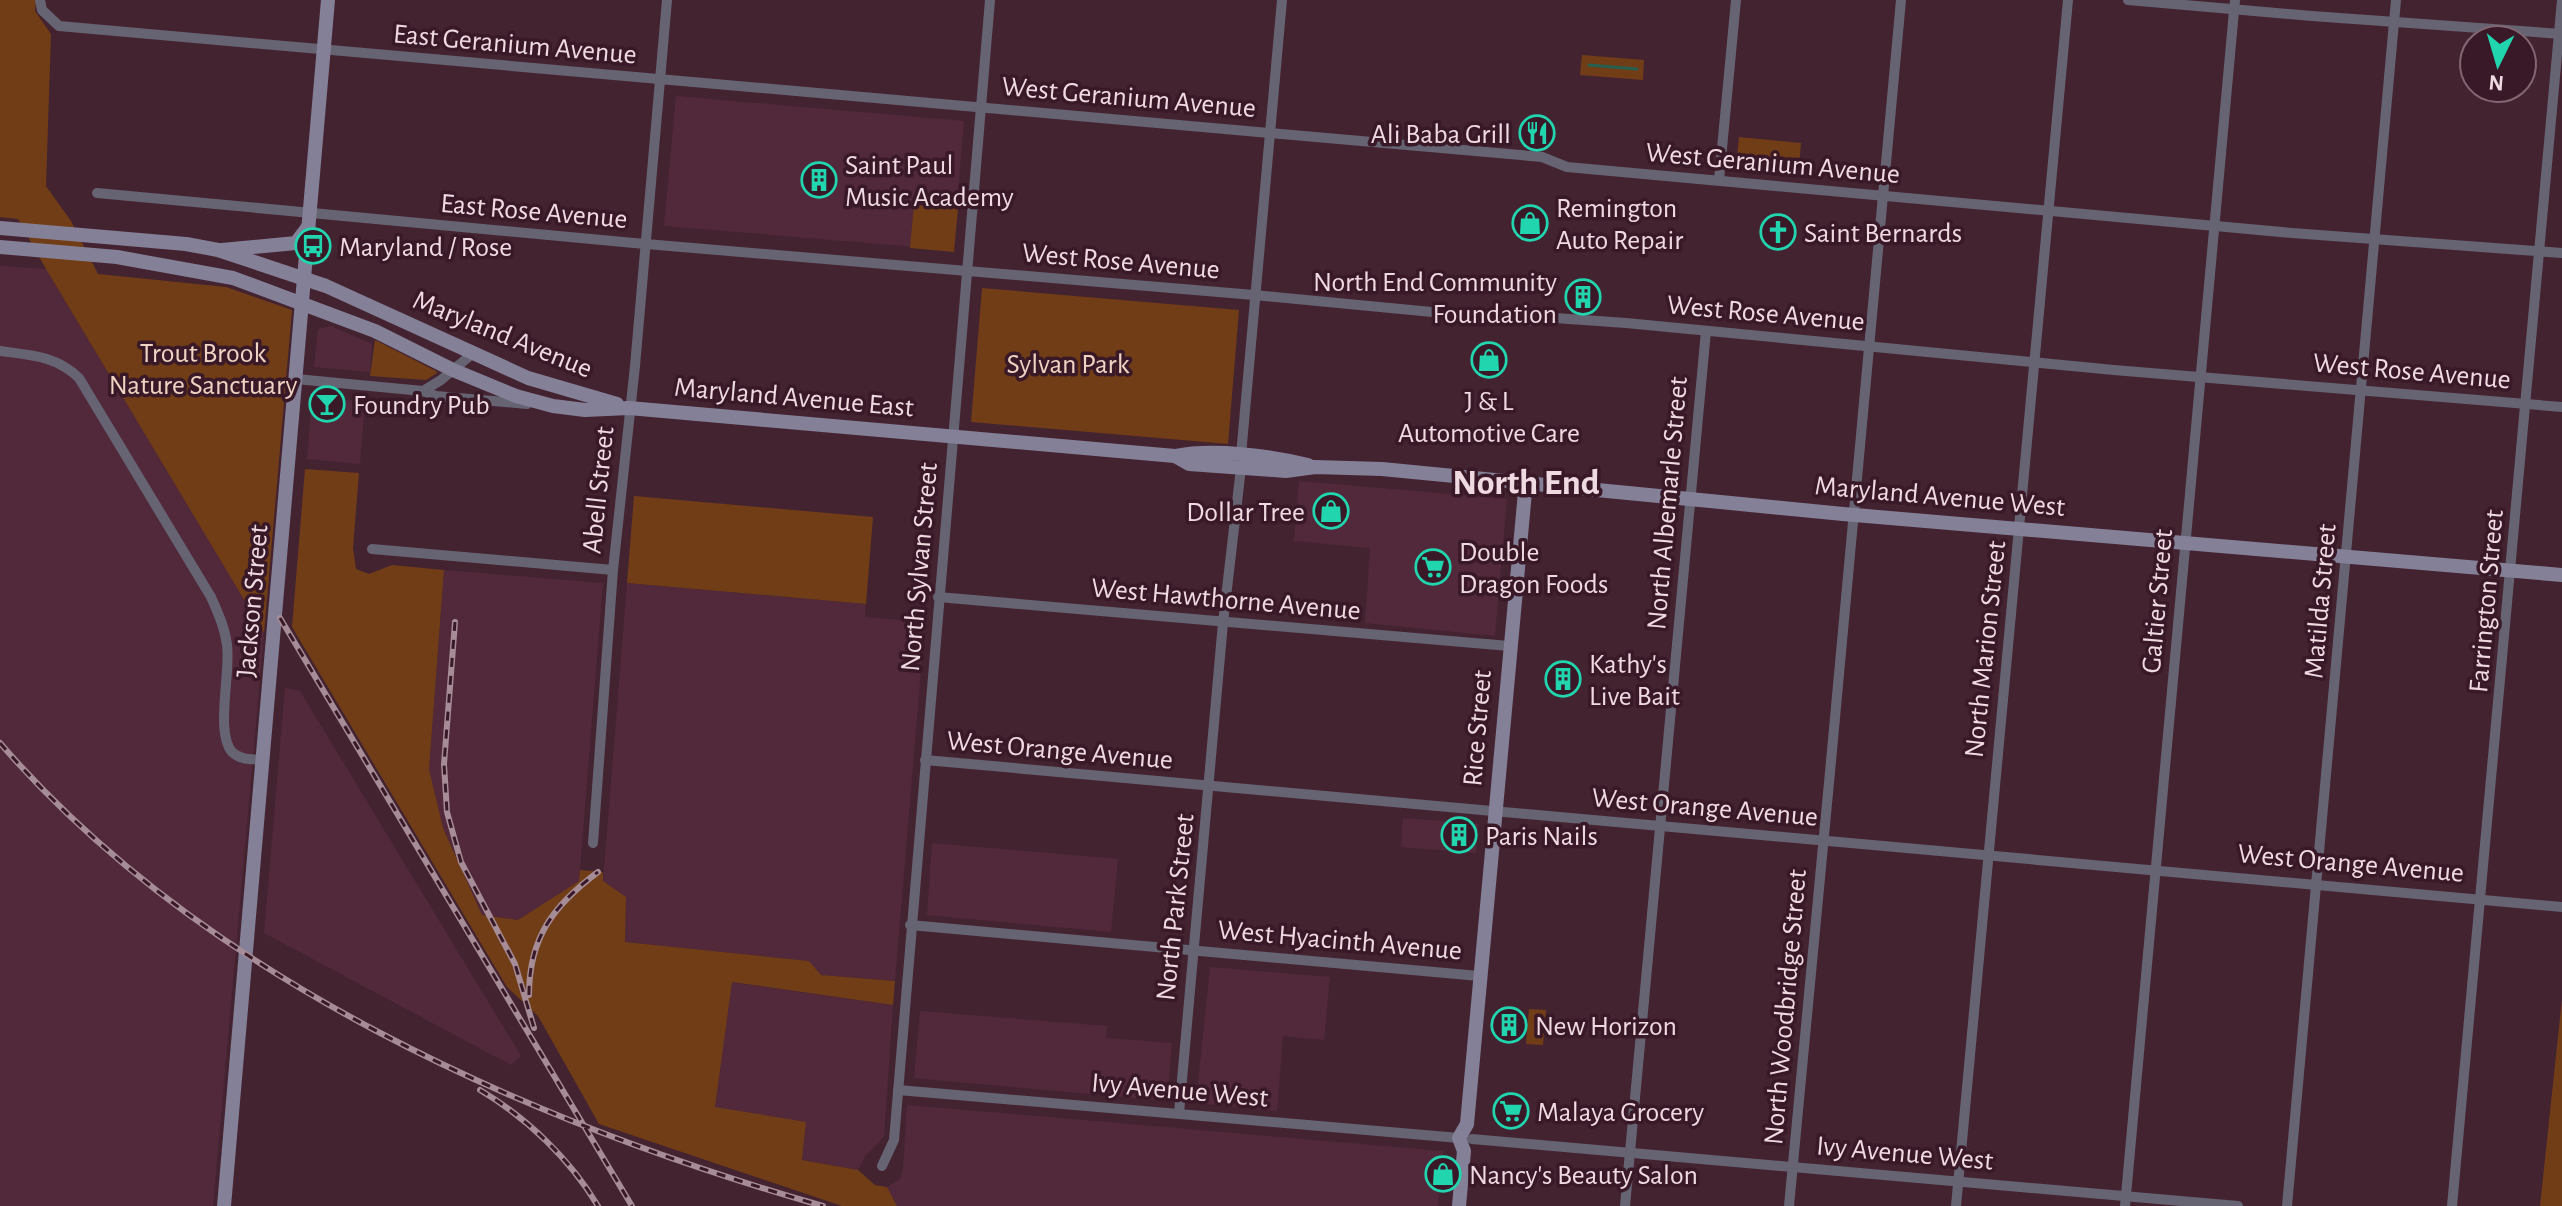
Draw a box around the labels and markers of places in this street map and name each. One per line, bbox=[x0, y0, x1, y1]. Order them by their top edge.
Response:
restaurant icon: Ali Baba Grill bbox=[1518, 114, 1556, 152]
place label: Ali Baba Grill bbox=[1371, 121, 1511, 149]
place label: Saint Paul Music Academy bbox=[845, 152, 1014, 212]
building icon: Saint Paul Music Academy bbox=[800, 161, 838, 199]
place label: Remington Auto Repair bbox=[1556, 195, 1683, 255]
shop icon: Remington Auto Repair bbox=[1511, 204, 1549, 242]
church icon: Saint Bernards bbox=[1759, 213, 1797, 251]
place label: Saint Bernards bbox=[1804, 220, 1962, 248]
bus stop icon: Maryland / Rose bbox=[294, 227, 332, 265]
place label: Maryland / Rose bbox=[339, 234, 512, 262]
place label: North End Community Foundation bbox=[1313, 269, 1557, 329]
building icon: North End Community Foundation bbox=[1564, 278, 1602, 316]
shop icon: J & L Automotive Care bbox=[1470, 341, 1508, 379]
bar icon: Foundry Pub bbox=[308, 385, 346, 423]
place label: J & L Automotive Care bbox=[1398, 388, 1580, 448]
place label: Foundry Pub bbox=[353, 392, 490, 420]
shop icon: Dollar Tree bbox=[1312, 492, 1350, 530]
place label: Dollar Tree bbox=[1186, 499, 1305, 527]
place label: Double Dragon Foods bbox=[1459, 539, 1608, 599]
supermarket icon: Double Dragon Foods bbox=[1414, 548, 1452, 586]
place label: Kathy's Live Bait bbox=[1589, 651, 1680, 711]
building icon: Kathy's Live Bait bbox=[1544, 660, 1582, 698]
building icon: Paris Nails bbox=[1440, 816, 1478, 854]
place label: Paris Nails bbox=[1485, 823, 1598, 851]
building icon: New Horizon bbox=[1490, 1006, 1528, 1044]
place label: New Horizon bbox=[1535, 1013, 1677, 1041]
supermarket icon: Malaya Grocery bbox=[1492, 1092, 1530, 1130]
place label: Malaya Grocery bbox=[1537, 1099, 1704, 1127]
shop icon: Nancy's Beauty Salon bbox=[1424, 1155, 1462, 1193]
place label: Nancy's Beauty Salon bbox=[1469, 1162, 1698, 1190]

